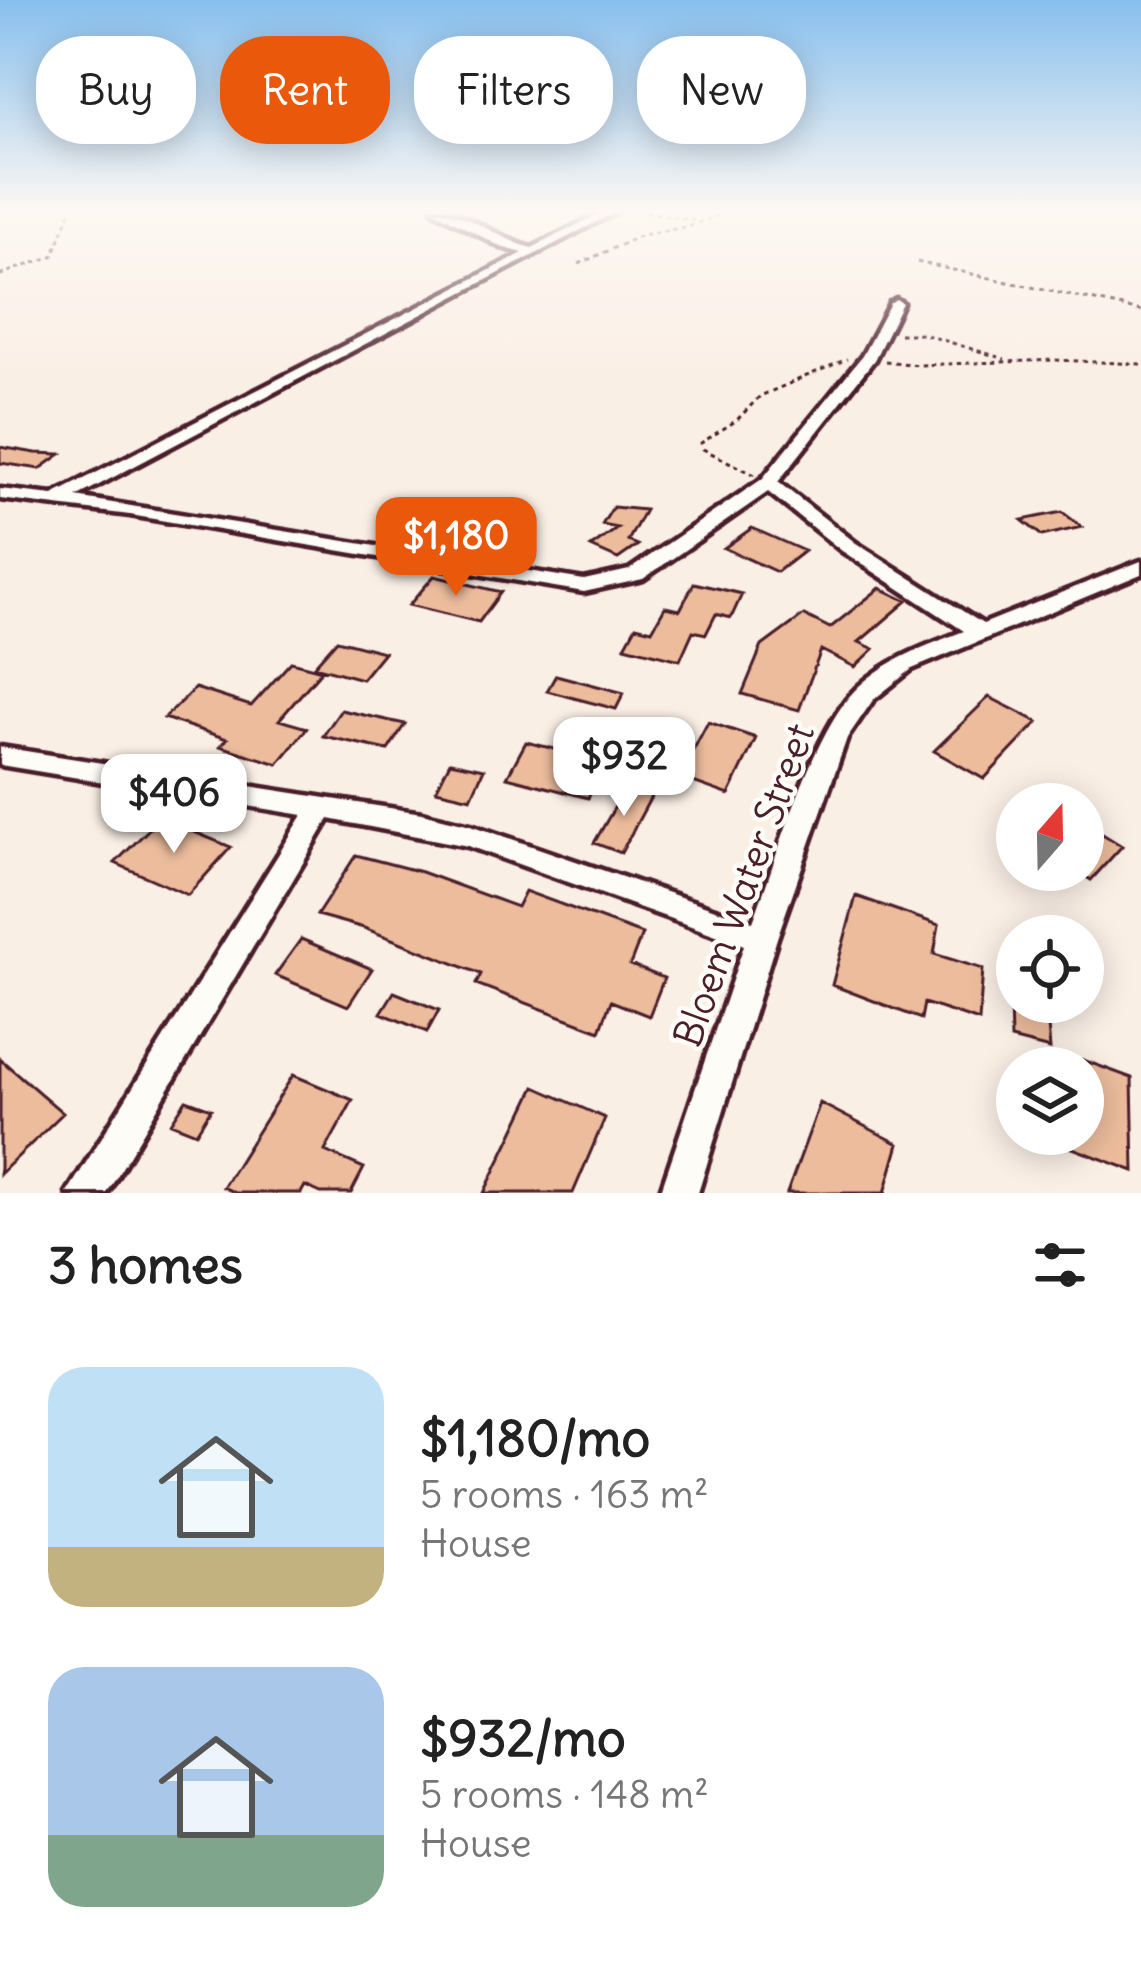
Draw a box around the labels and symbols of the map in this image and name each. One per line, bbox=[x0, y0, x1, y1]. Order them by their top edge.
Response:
pin: $1,180 bbox=[358, 497, 554, 599]
pin: $932 bbox=[553, 717, 695, 819]
street label: Bloem Water Street bbox=[663, 717, 825, 1053]
pin: $406 bbox=[103, 754, 245, 856]
north arrow bbox=[996, 783, 1104, 891]

